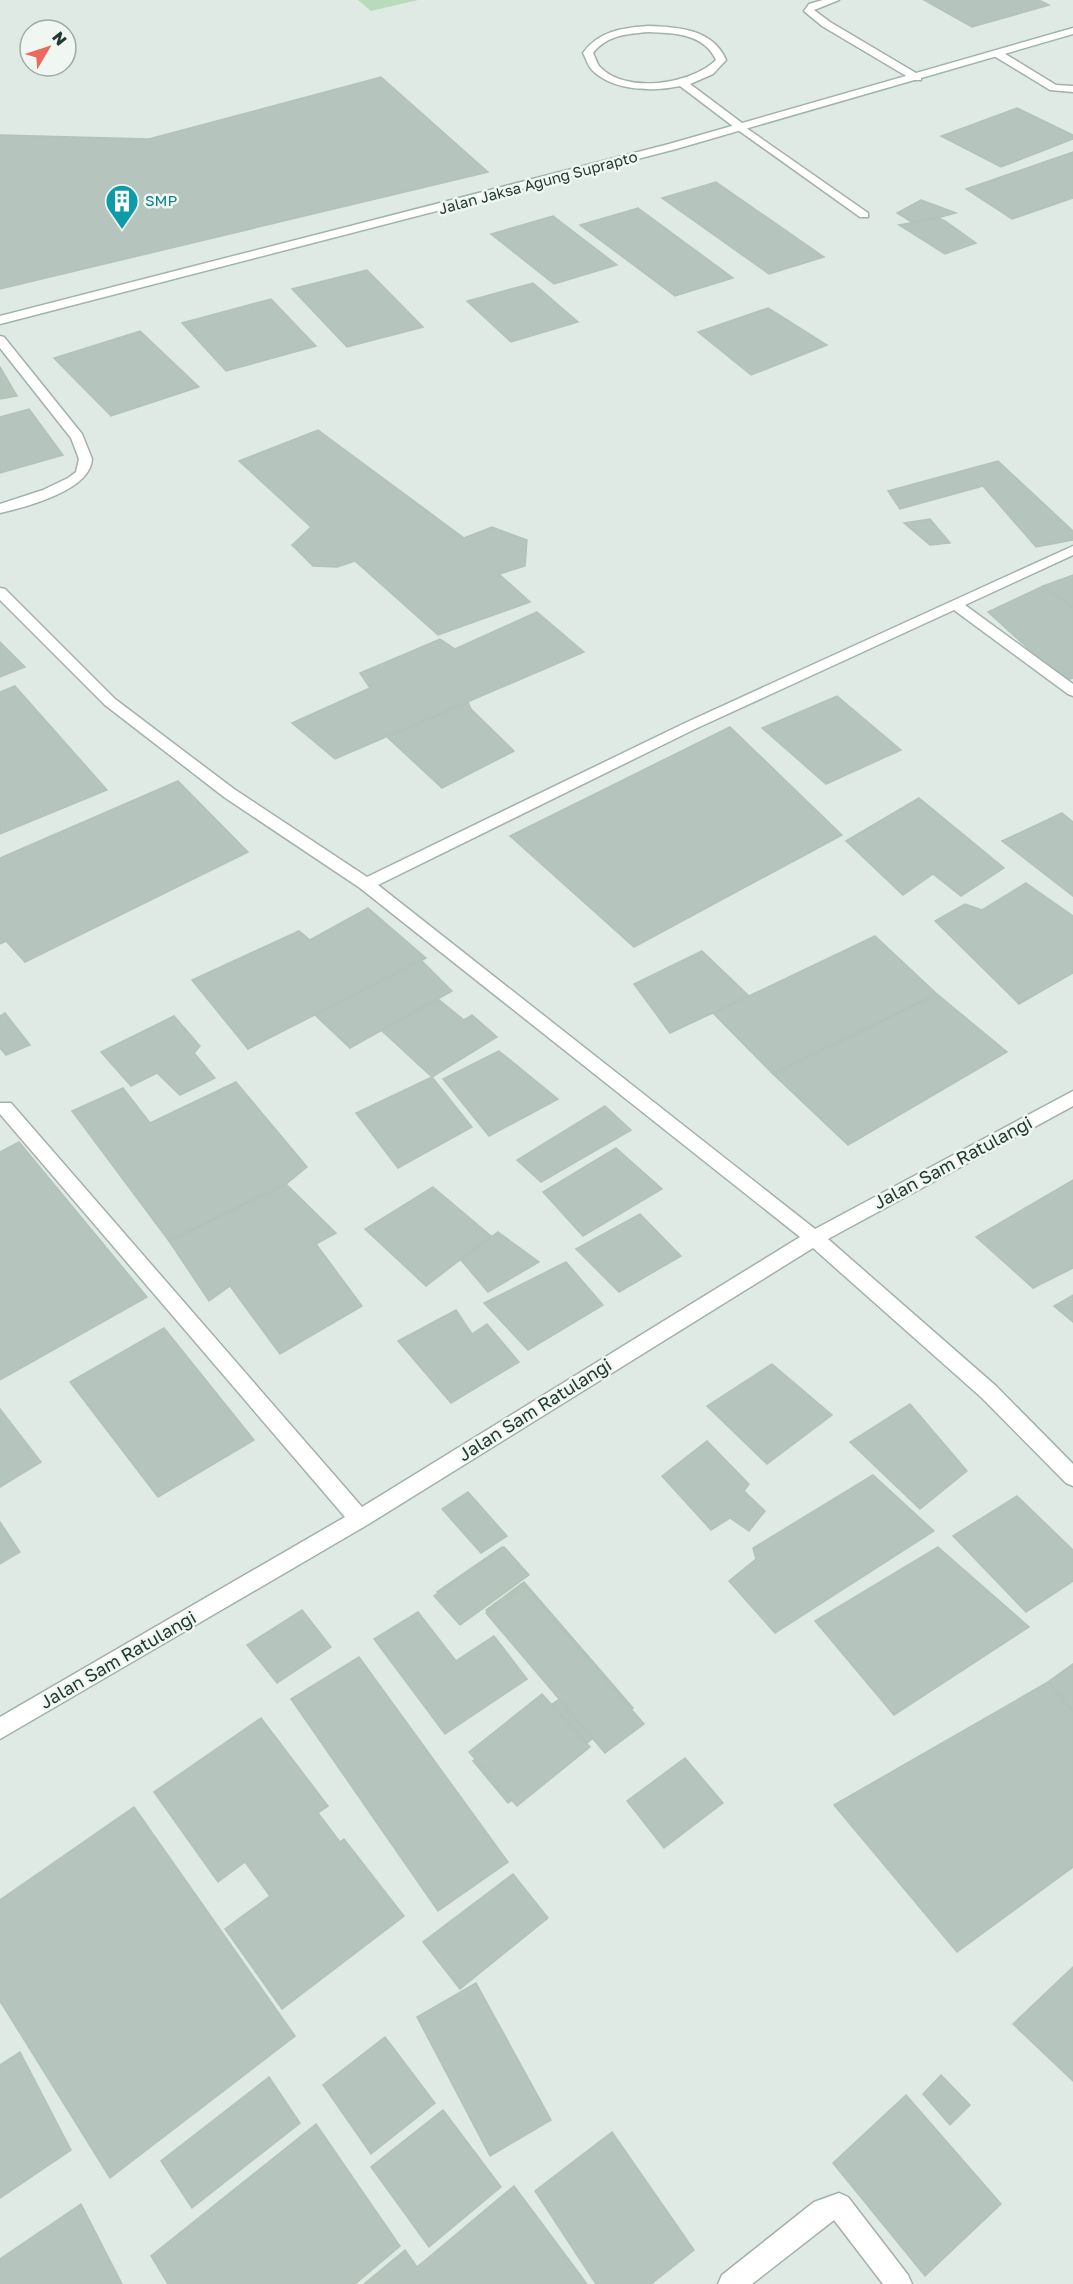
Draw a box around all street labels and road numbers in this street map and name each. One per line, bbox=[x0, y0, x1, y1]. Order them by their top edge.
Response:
street label: Jalan Jaksa Agung Suprapto bbox=[436, 147, 639, 217]
street label: Jalan Sam Ratulangi bbox=[869, 1111, 1036, 1213]
street label: Jalan Sam Ratulangi bbox=[454, 1353, 615, 1465]
street label: Jalan Sam Ratulangi bbox=[35, 1605, 200, 1713]

